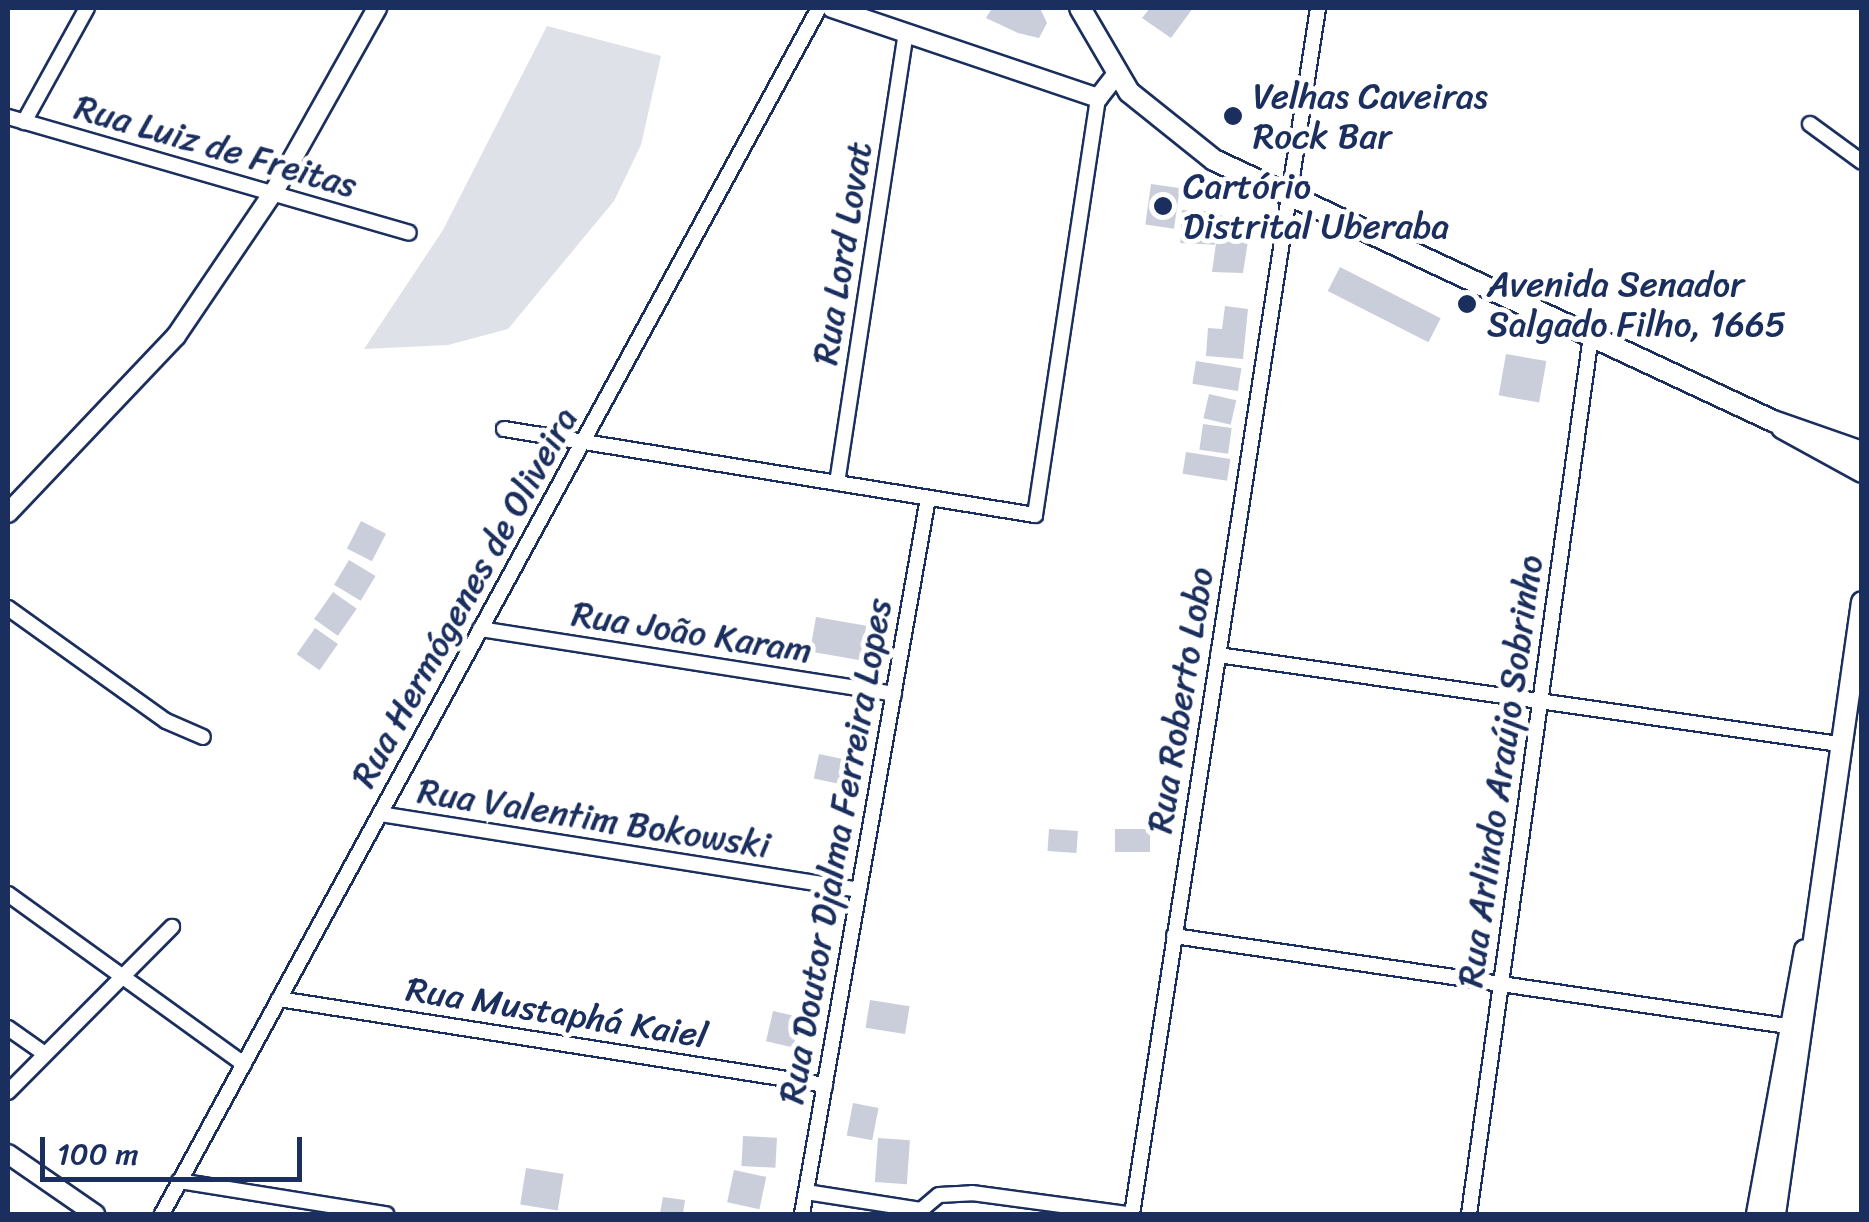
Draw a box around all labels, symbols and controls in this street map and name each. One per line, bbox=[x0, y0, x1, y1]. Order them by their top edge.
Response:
place label: Velhas Caveiras Rock Bar bbox=[1253, 75, 1488, 157]
street label: Rua Luiz de Freitas bbox=[70, 86, 362, 206]
marker: Velhas Caveiras Rock Bar bbox=[1222, 105, 1244, 127]
street label: Rua Lord Lovat bbox=[804, 138, 880, 368]
place label: Cartório Distrital Uberaba bbox=[1183, 165, 1449, 247]
marker: Cartório Distrital Uberaba bbox=[1152, 195, 1174, 217]
place label: Avenida Senador Salgado Filho, 1665 bbox=[1487, 263, 1786, 345]
marker: Avenida Senador Salgado Filho, 1665 bbox=[1456, 293, 1478, 315]
street label: Rua Hermógenes de Oliveira bbox=[342, 399, 586, 795]
street label: Rua Arlindo Araújo Sobrinho bbox=[1449, 551, 1551, 991]
street label: Rua Roberto Lobo bbox=[1138, 564, 1222, 836]
street label: Rua João Karam bbox=[569, 592, 815, 672]
street label: Rua Doutor Djalma Ferreira Lopes bbox=[770, 594, 900, 1108]
street label: Rua Valentim Bokowski bbox=[417, 770, 771, 866]
street label: Rua Mustaphá Kaiel bbox=[405, 968, 709, 1056]
scale bar bbox=[45, 1117, 308, 1179]
text: 100 m bbox=[57, 1127, 139, 1181]

